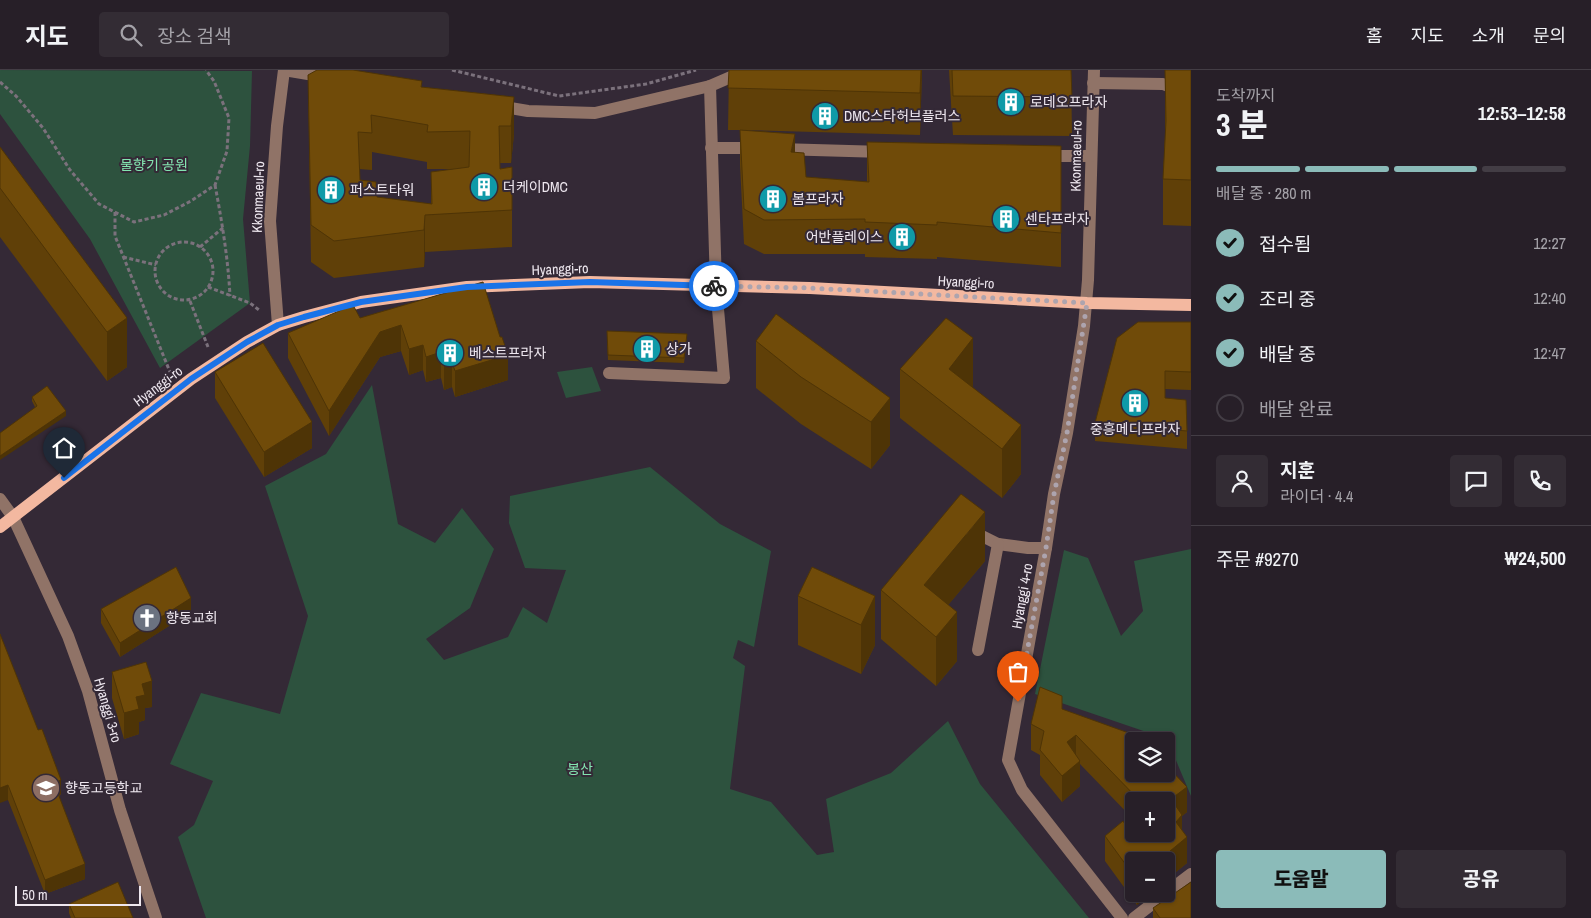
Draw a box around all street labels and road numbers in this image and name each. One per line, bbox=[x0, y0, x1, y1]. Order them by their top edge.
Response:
street label: Kkonmaeul-ro bbox=[1066, 120, 1086, 192]
street label: Kkonmaeul-ro bbox=[248, 161, 268, 233]
street label: Hyanggi-ro bbox=[531, 259, 589, 279]
street label: Hyanggi-ro bbox=[937, 272, 995, 292]
street label: Hyanggi-ro bbox=[130, 362, 186, 410]
street label: Hyanggi 4-ro bbox=[1007, 562, 1037, 630]
street label: Hyanggi 3-ro bbox=[90, 676, 126, 744]

